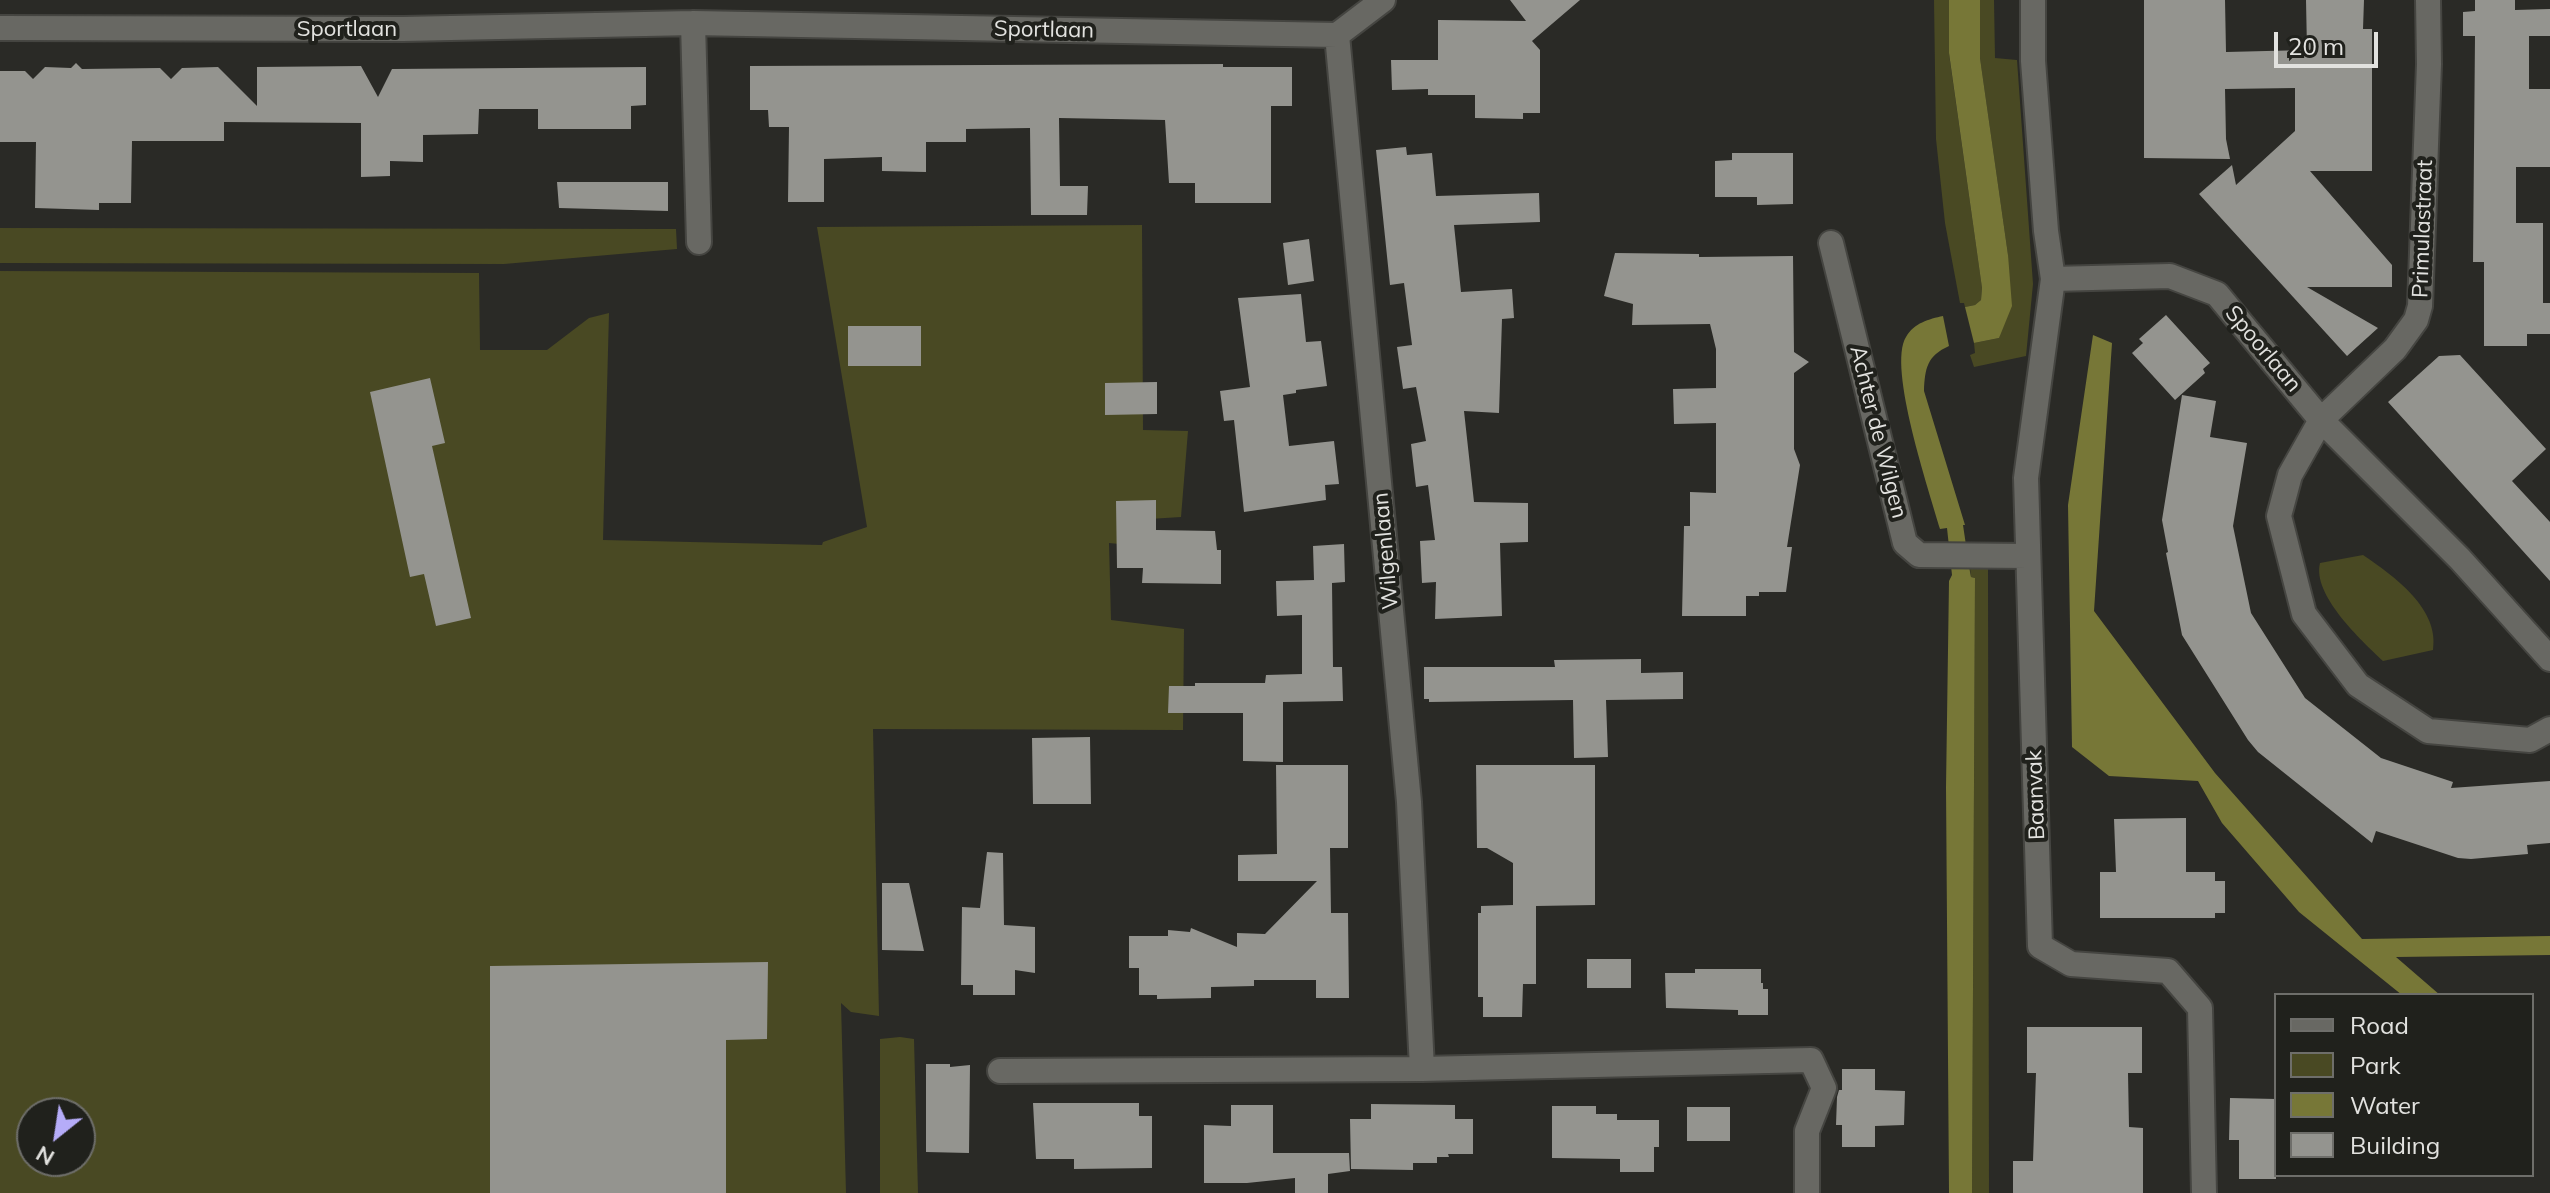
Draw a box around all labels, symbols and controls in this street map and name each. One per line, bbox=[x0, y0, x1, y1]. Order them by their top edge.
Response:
street label: Sportlaan bbox=[297, 16, 397, 42]
street label: Sportlaan bbox=[994, 16, 1094, 44]
scale bar bbox=[2278, 16, 2382, 66]
text: 20 m bbox=[2288, 31, 2344, 61]
street label: Primulastraat bbox=[2407, 159, 2439, 299]
street label: Spoorlaan bbox=[2219, 300, 2307, 398]
street label: Achter de Wilgen bbox=[1844, 343, 1912, 521]
street label: Wilgenlaan bbox=[1368, 491, 1404, 611]
street label: Baanvak bbox=[2021, 749, 2051, 841]
legend bbox=[2274, 993, 2534, 1177]
text: Road bbox=[2350, 1010, 2409, 1040]
text: Park bbox=[2350, 1050, 2401, 1080]
text: Water bbox=[2350, 1090, 2420, 1120]
north arrow bbox=[16, 1097, 96, 1177]
text: Building bbox=[2350, 1130, 2440, 1160]
text: N bbox=[31, 1140, 59, 1172]

